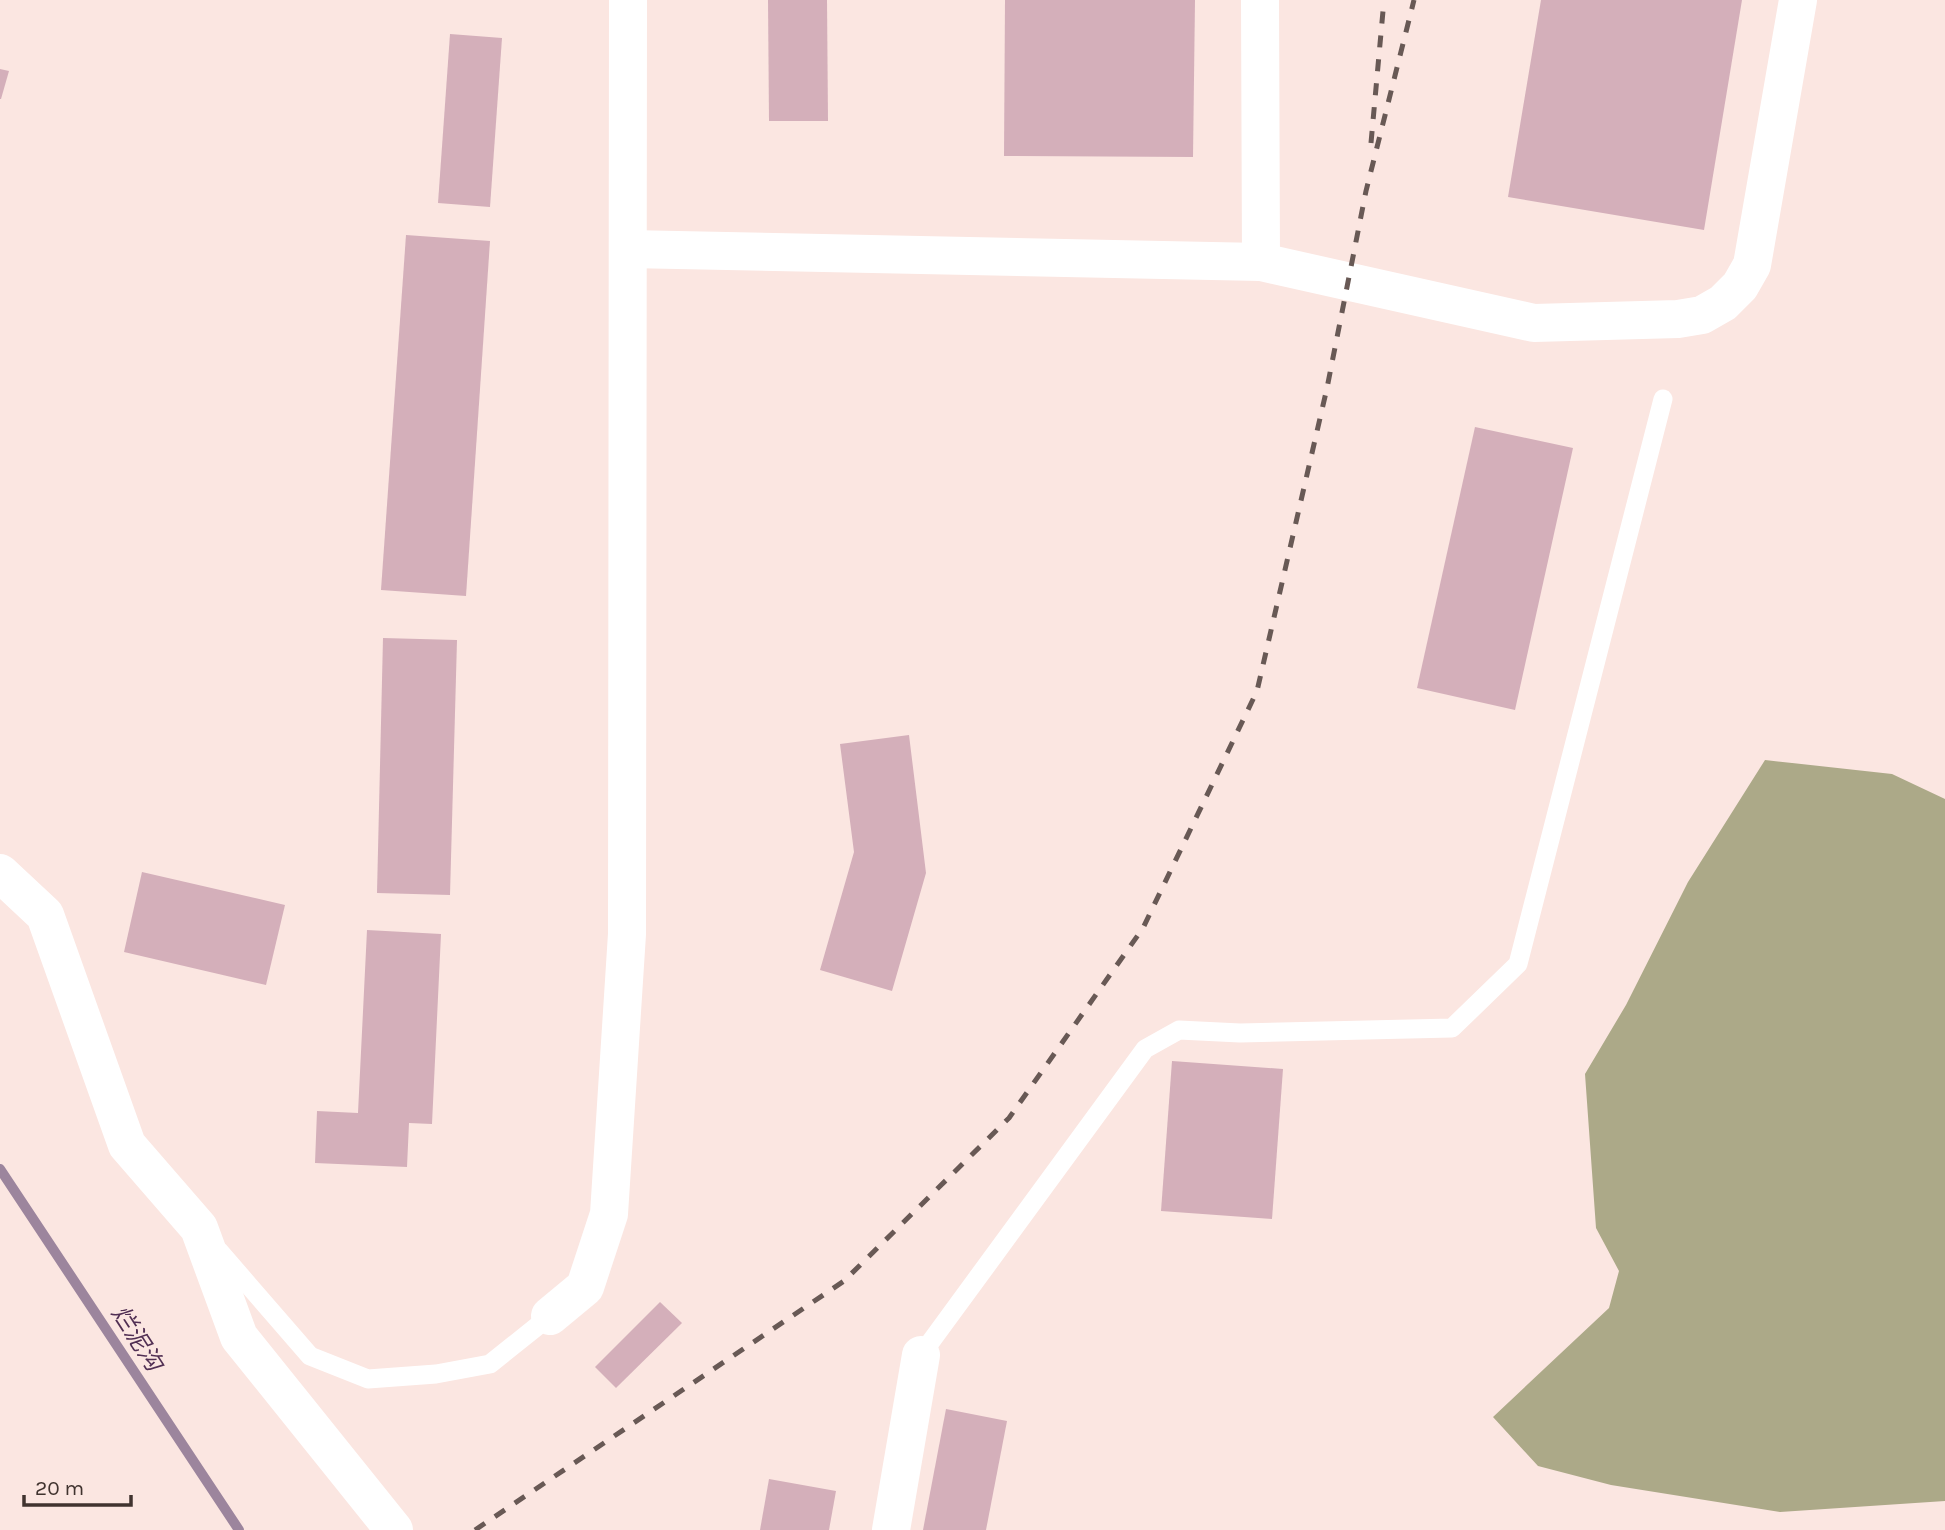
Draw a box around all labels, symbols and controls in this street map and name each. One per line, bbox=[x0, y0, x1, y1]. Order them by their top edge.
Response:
water label: 烂泥沟 bbox=[106, 1300, 170, 1378]
scale bar bbox=[24, 1464, 131, 1508]
text: 20 m bbox=[35, 1476, 84, 1500]

